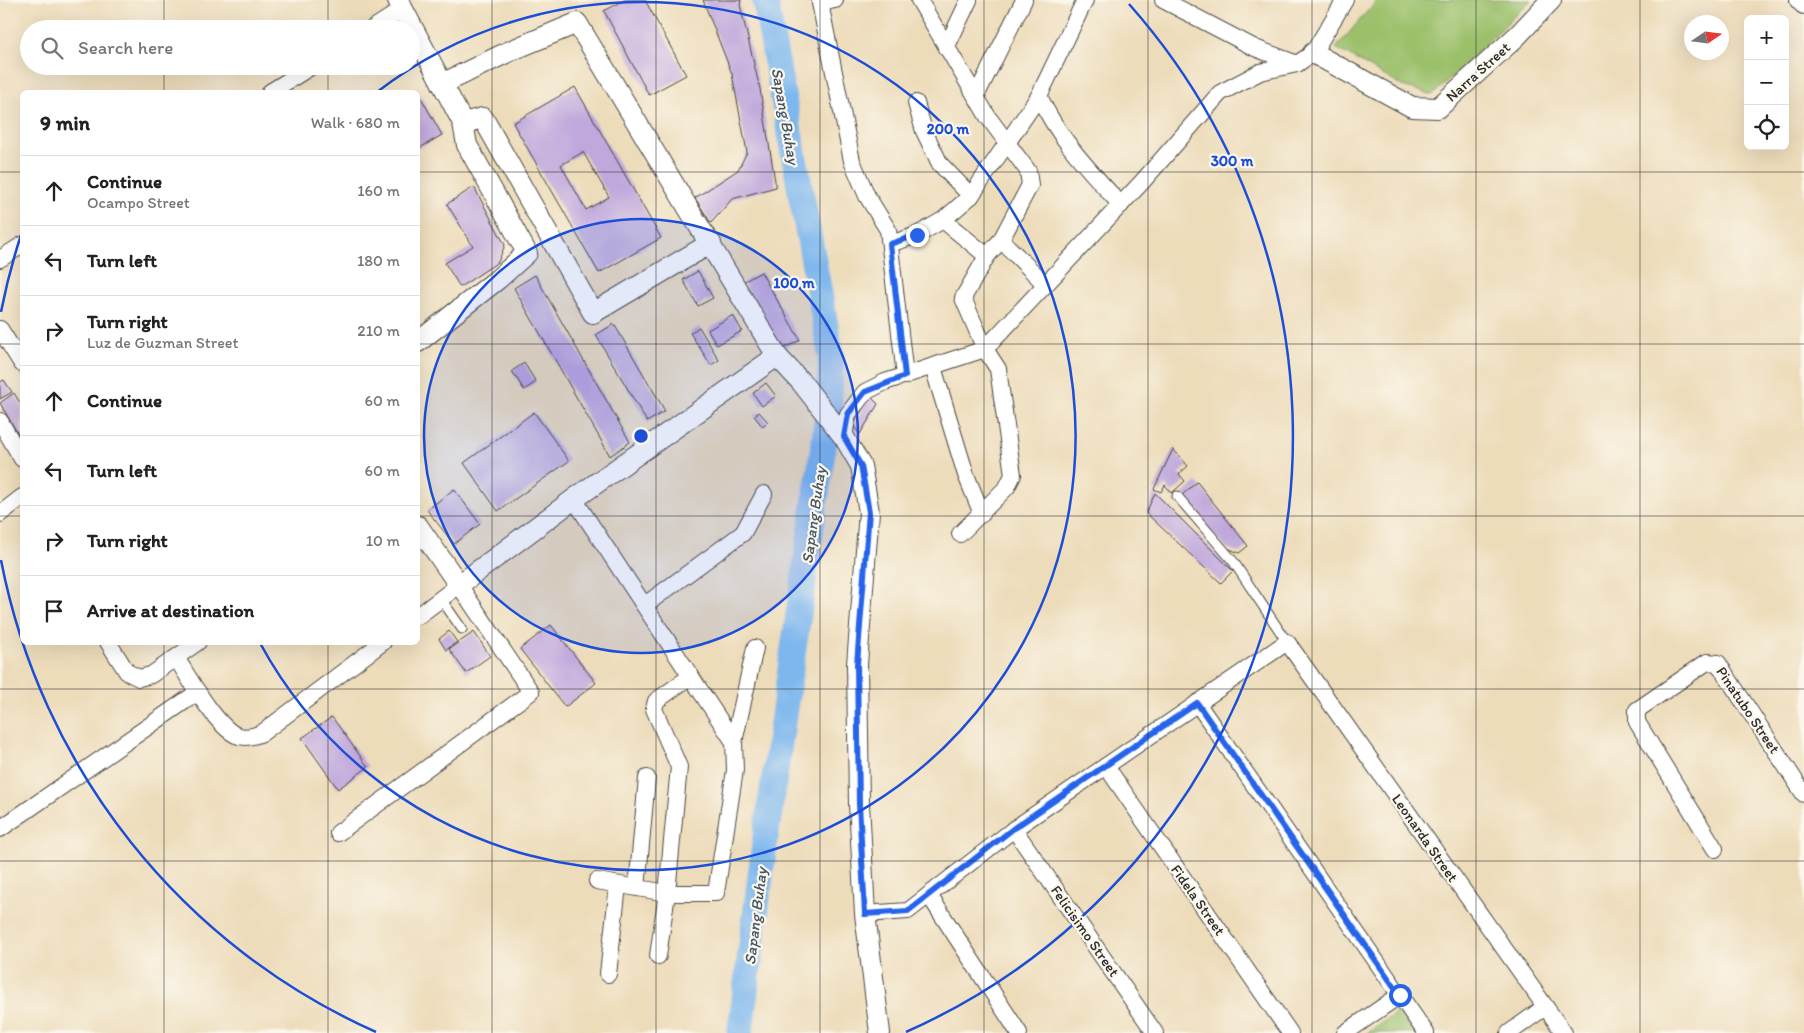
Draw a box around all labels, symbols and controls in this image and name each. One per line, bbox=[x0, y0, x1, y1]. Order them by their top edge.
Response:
north arrow bbox=[1684, 15, 1729, 60]
map controls bbox=[1744, 15, 1789, 150]
button: + bbox=[1744, 15, 1789, 60]
search box bbox=[20, 20, 420, 75]
icon: search bbox=[38, 34, 66, 62]
text: Search here bbox=[78, 36, 173, 59]
street label: Narra Street bbox=[1442, 38, 1514, 106]
button: − bbox=[1744, 60, 1789, 105]
water label: Sapang Buhay bbox=[768, 66, 804, 167]
button: locate bbox=[1744, 105, 1789, 150]
text: 9 min bbox=[40, 110, 90, 135]
text: Walk · 680 m bbox=[311, 113, 400, 132]
text: 200 m bbox=[927, 120, 970, 138]
text: 300 m bbox=[1211, 152, 1254, 170]
text: Continue bbox=[87, 170, 162, 193]
icon: ahead bbox=[40, 177, 68, 205]
text: 160 m bbox=[357, 181, 400, 200]
text: Ocampo Street bbox=[87, 193, 190, 212]
route end bbox=[906, 224, 929, 247]
icon: left bbox=[40, 247, 68, 275]
text: Turn left bbox=[87, 249, 157, 272]
text: 180 m bbox=[357, 251, 400, 270]
text: 100 m bbox=[773, 274, 815, 292]
text: Turn right bbox=[87, 310, 168, 333]
icon: right bbox=[40, 317, 68, 345]
text: 210 m bbox=[357, 321, 400, 340]
text: Luz de Guzman Street bbox=[87, 333, 239, 352]
icon: ahead bbox=[40, 387, 68, 415]
text: Continue bbox=[87, 389, 162, 412]
text: 60 m bbox=[365, 391, 400, 410]
centre of rings bbox=[632, 427, 650, 445]
icon: left bbox=[40, 457, 68, 485]
text: Turn left bbox=[87, 459, 157, 482]
text: 60 m bbox=[365, 461, 400, 480]
water label: Sapang Buhay bbox=[797, 464, 830, 565]
icon: right bbox=[40, 527, 68, 555]
text: Turn right bbox=[87, 529, 168, 552]
text: 10 m bbox=[366, 531, 400, 550]
icon: arrive bbox=[40, 597, 68, 625]
text: Arrive at destination bbox=[87, 599, 254, 622]
street label: Pinatubo Street bbox=[1712, 663, 1784, 757]
street label: Leonarda Street bbox=[1388, 791, 1462, 886]
street label: Fidela Street bbox=[1167, 861, 1229, 939]
water label: Sapang Buhay bbox=[740, 865, 771, 966]
street label: Felicisimo Street bbox=[1047, 882, 1123, 980]
route start bbox=[1389, 984, 1412, 1007]

